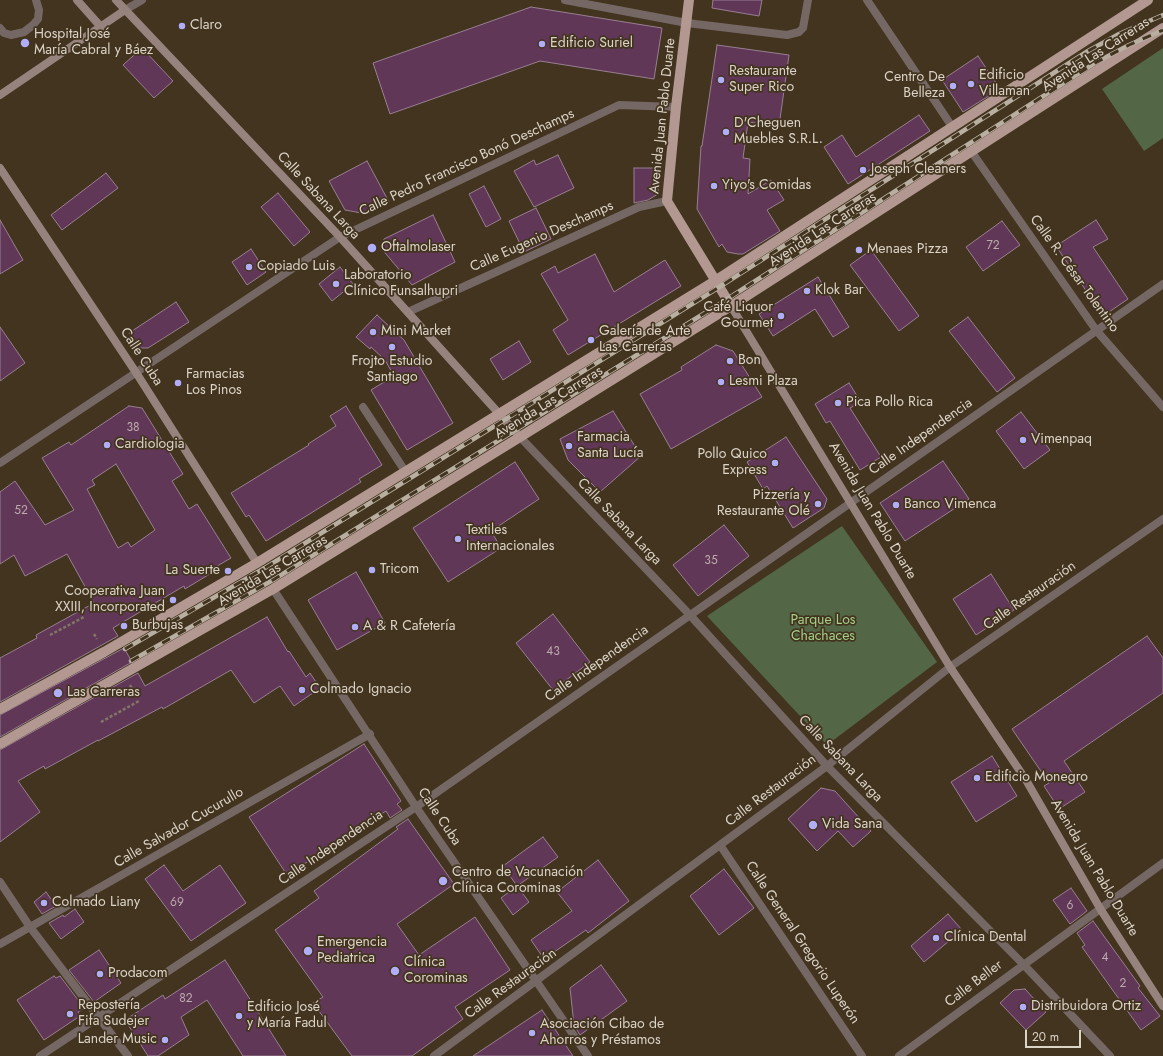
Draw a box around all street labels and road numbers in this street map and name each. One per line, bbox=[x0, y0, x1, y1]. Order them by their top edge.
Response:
street label: Avenida Las Carreras bbox=[1039, 14, 1153, 96]
street label: Avenida Juan Pablo Duarte bbox=[646, 37, 680, 195]
street label: Calle Pedro Francisco Bonó Deschamps bbox=[357, 106, 577, 220]
street label: Calle Sabana Larga bbox=[273, 149, 363, 243]
street label: Avenida Las Carreras bbox=[766, 189, 880, 271]
street label: Calle Eugenio Deschamps bbox=[468, 198, 616, 276]
street label: Calle R. César Tolentino bbox=[1026, 212, 1122, 336]
street label: Calle Cuba bbox=[116, 325, 166, 389]
street label: Avenida Las Carreras bbox=[492, 363, 606, 443]
street label: Calle Independencia bbox=[866, 395, 976, 479]
street label: Avenida Juan Pablo Duarte bbox=[824, 440, 920, 582]
street label: Calle Sabana Larga bbox=[573, 475, 665, 569]
street label: Avenida Las Carreras bbox=[215, 532, 331, 610]
street label: Calle Restauración bbox=[980, 558, 1080, 634]
street label: Calle Independencia bbox=[542, 622, 652, 706]
street label: Calle Sabana Larga bbox=[794, 712, 886, 806]
street label: Calle Restauración bbox=[722, 751, 820, 831]
street label: Calle Salvador Cucurullo bbox=[111, 784, 247, 872]
street label: Calle Cuba bbox=[414, 785, 464, 849]
street label: Avenida Juan Pablo Duarte bbox=[1046, 797, 1142, 939]
street label: Calle Independencia bbox=[276, 807, 386, 889]
street label: Calle General Gregorio Luperón bbox=[741, 859, 863, 1027]
street label: Calle Restauración bbox=[462, 945, 560, 1023]
street label: Calle Beller bbox=[942, 957, 1006, 1011]

